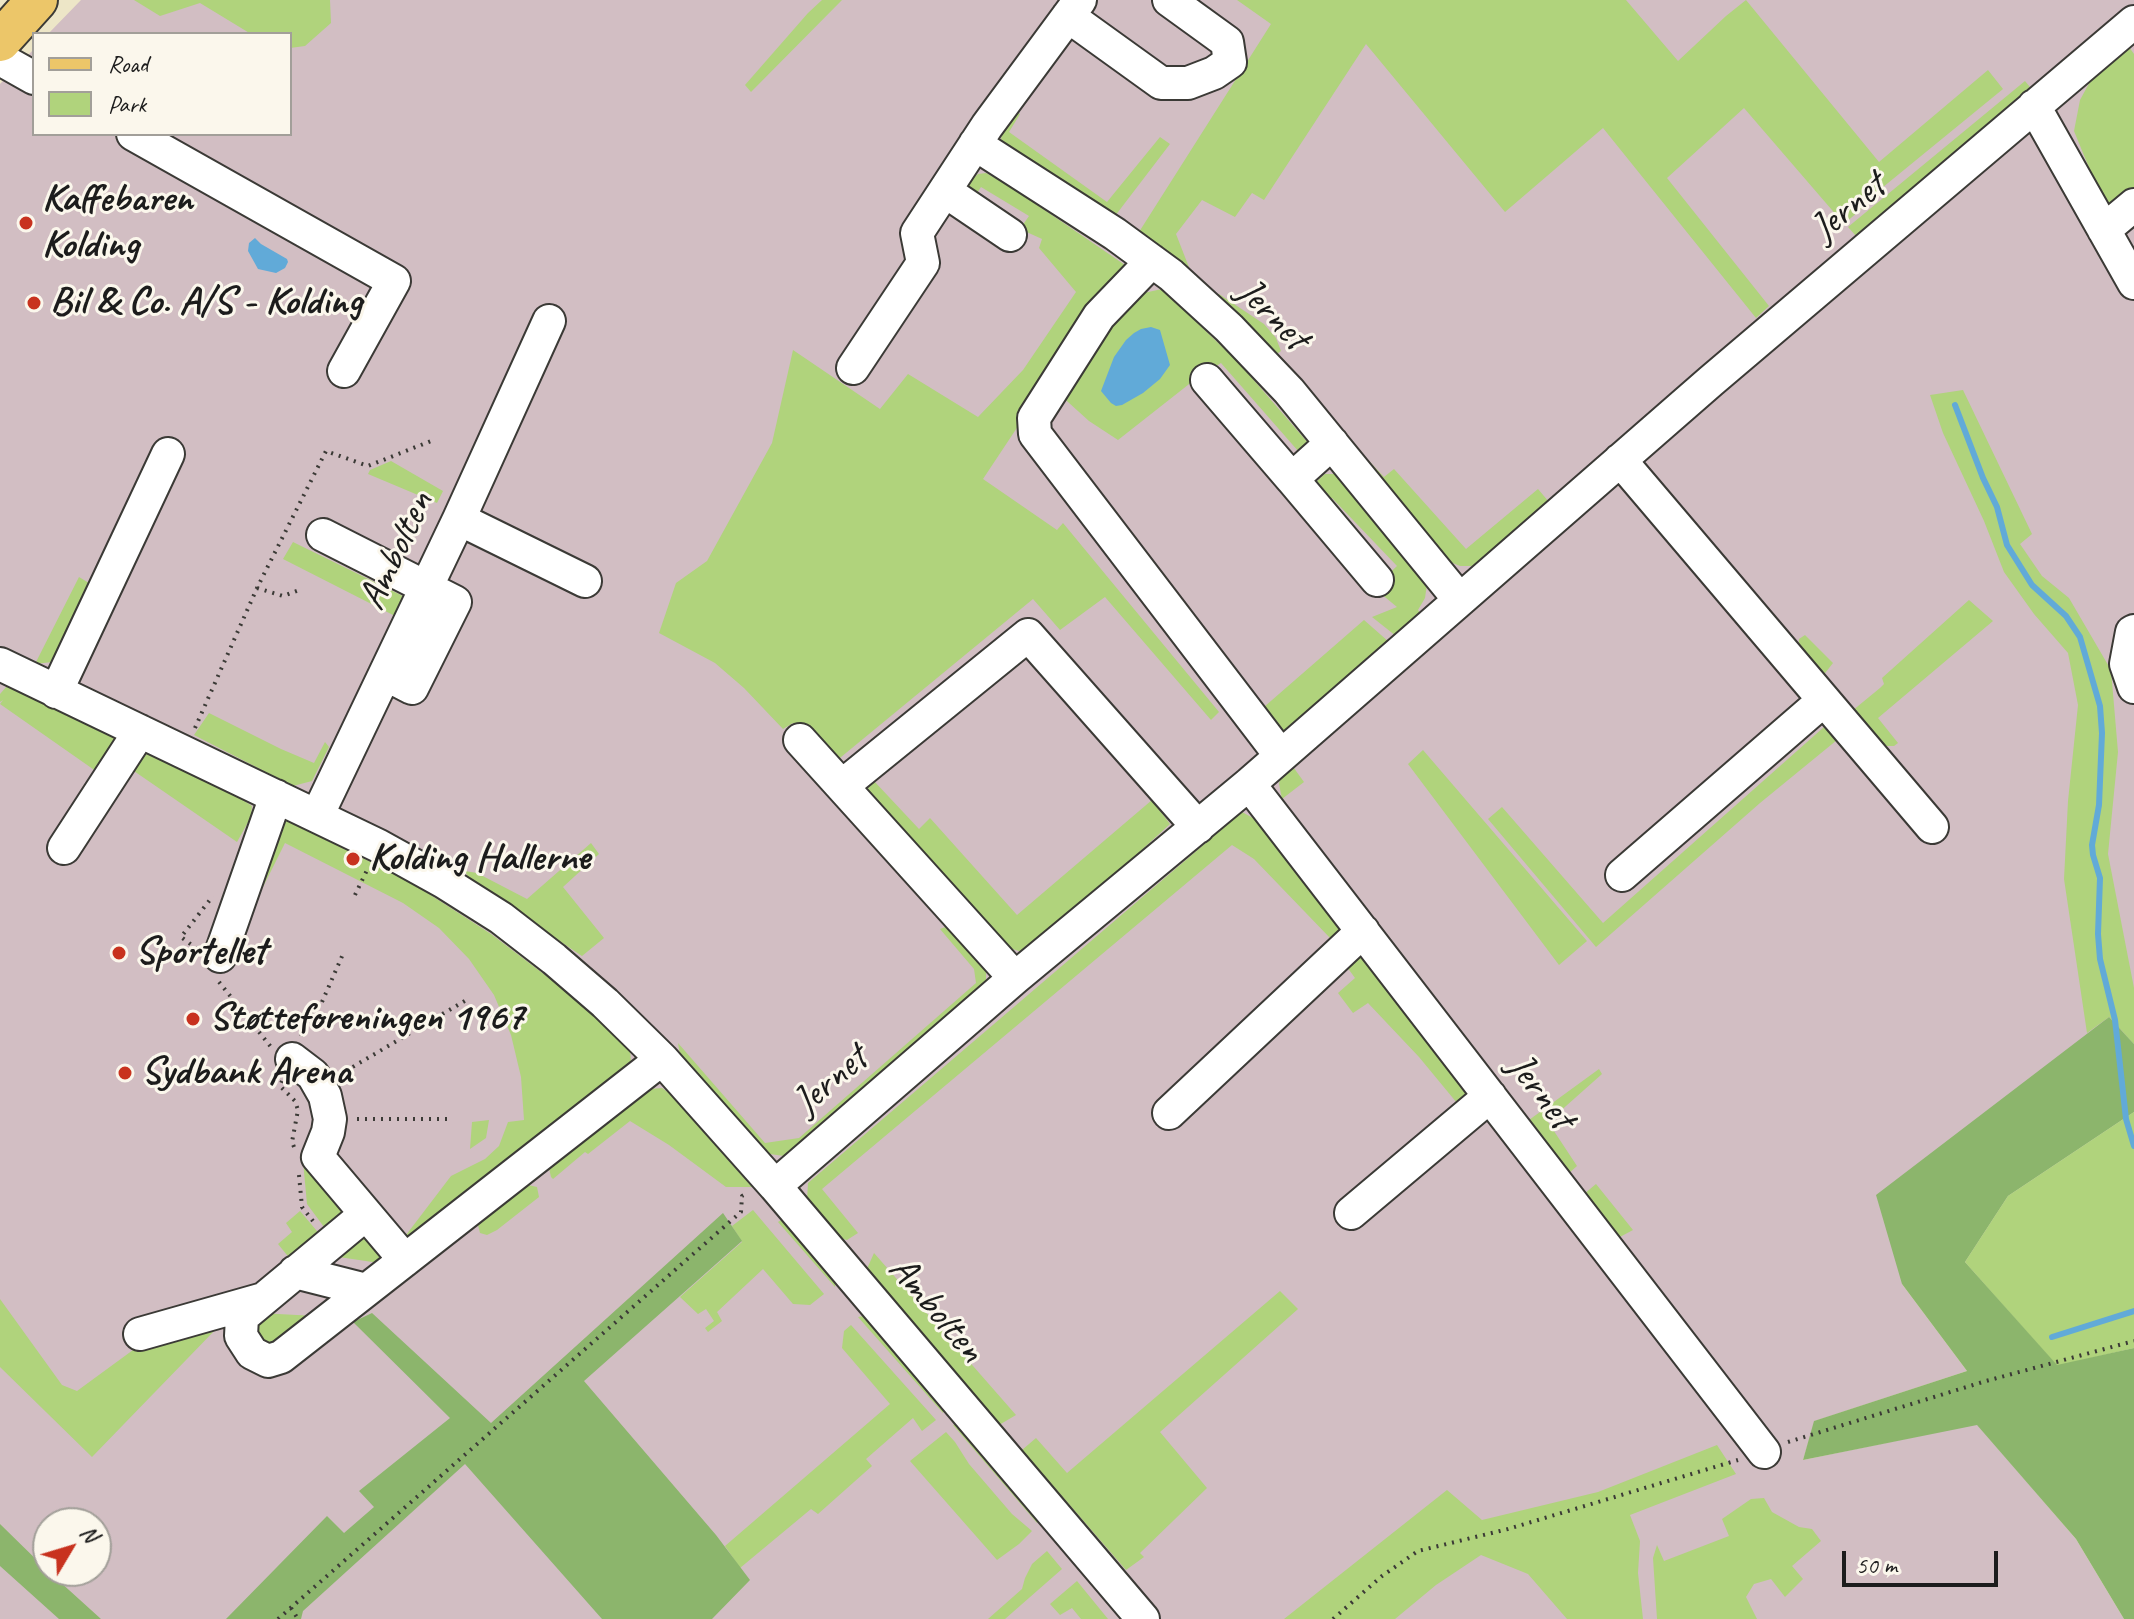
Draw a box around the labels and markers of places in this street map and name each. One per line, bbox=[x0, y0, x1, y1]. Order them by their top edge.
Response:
place label: Kaffebaren Kolding bbox=[42, 176, 193, 270]
marker: Kaffebaren Kolding bbox=[17, 214, 35, 232]
place label: Bil & Co. A/S - Kolding bbox=[50, 279, 362, 327]
marker: Bil & Co. A/S - Kolding bbox=[25, 294, 43, 312]
place label: Kolding Hallerne bbox=[369, 835, 590, 883]
marker: Kolding Hallerne bbox=[344, 850, 362, 868]
place label: Sportellet bbox=[135, 929, 266, 977]
marker: Sportellet bbox=[110, 944, 128, 962]
place label: Støtteforeningen 1967 bbox=[209, 995, 524, 1043]
marker: Støtteforeningen 1967 bbox=[184, 1010, 202, 1028]
place label: Sydbank Arena bbox=[141, 1049, 351, 1097]
marker: Sydbank Arena bbox=[116, 1064, 134, 1082]

